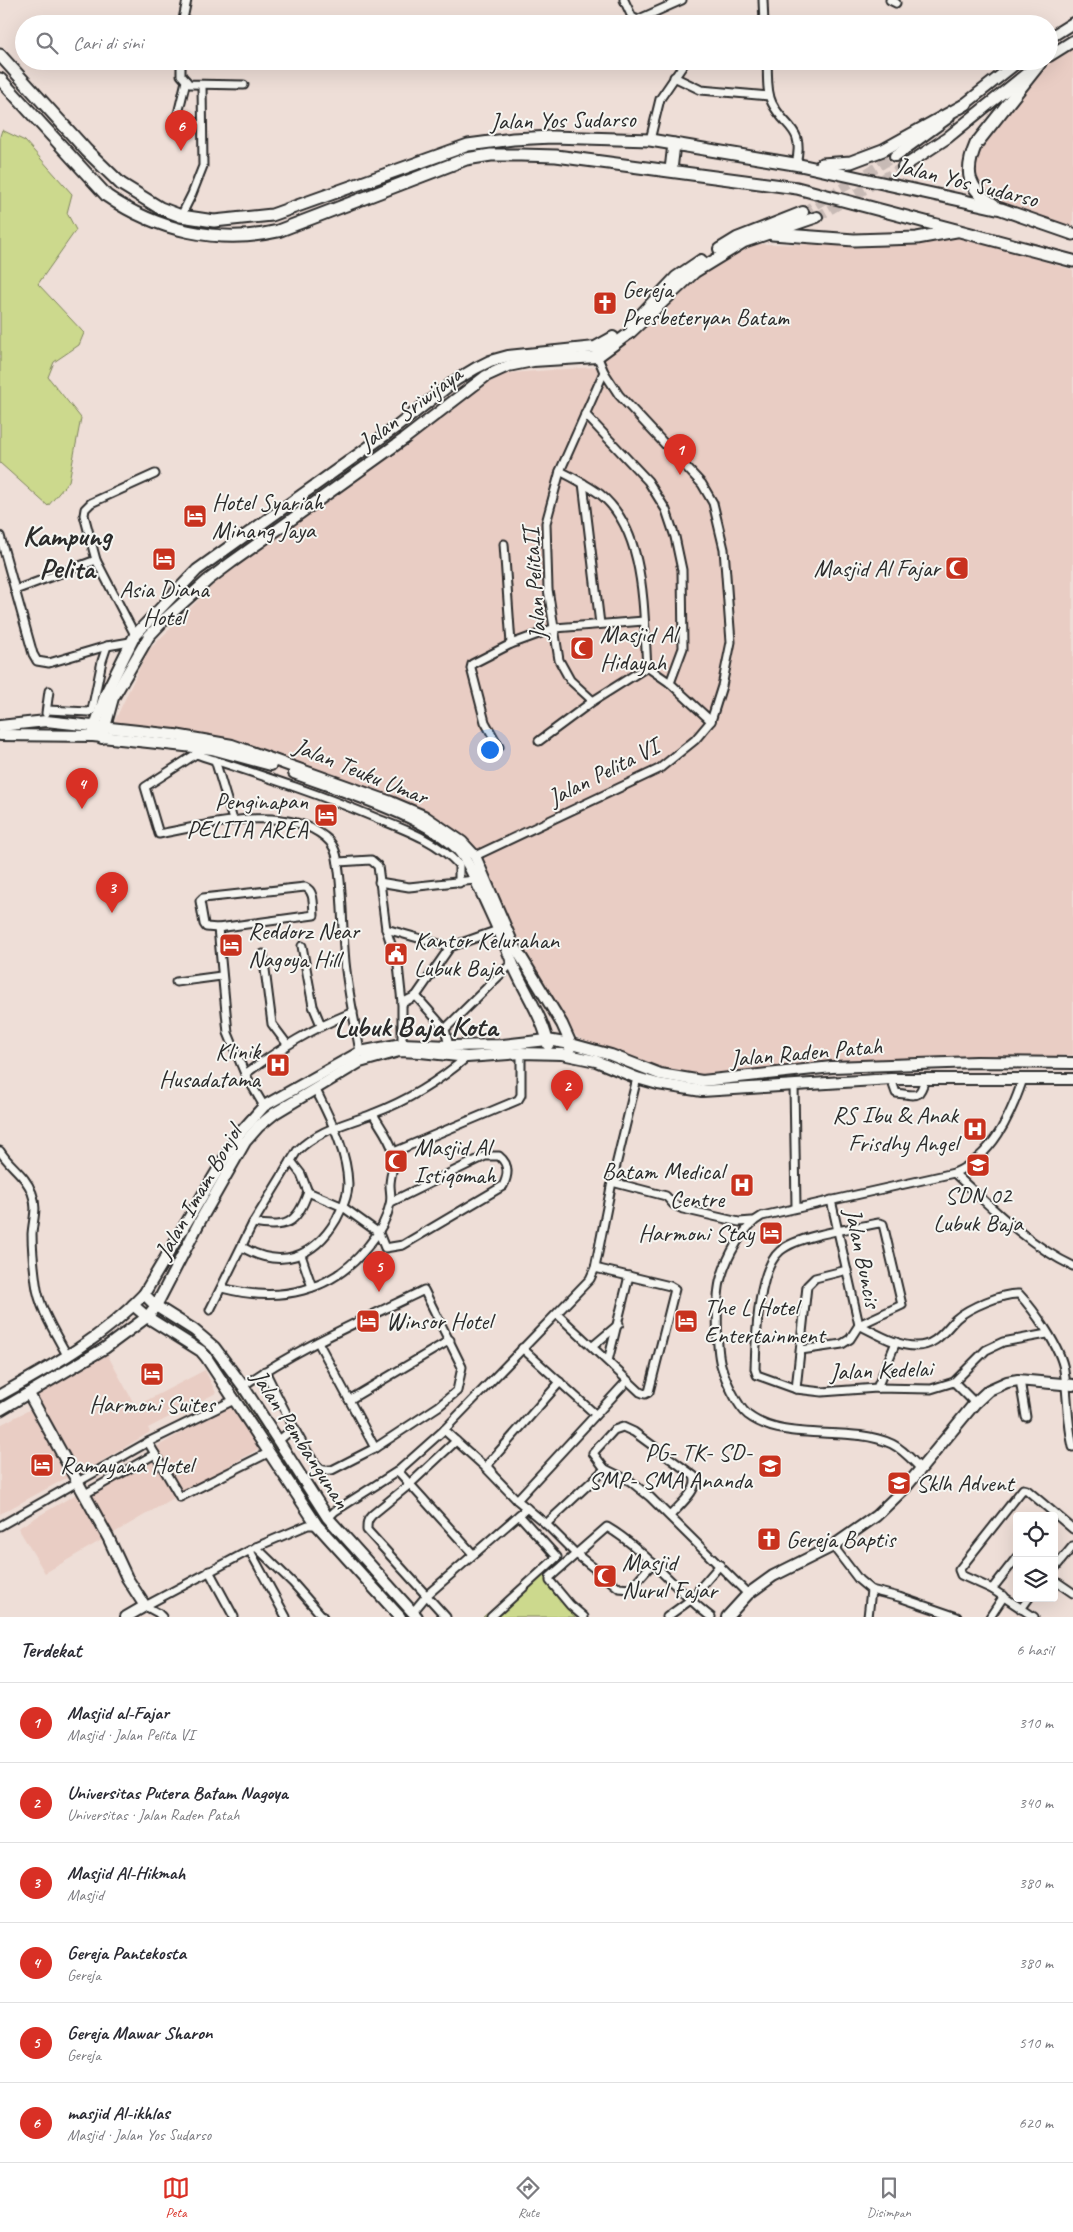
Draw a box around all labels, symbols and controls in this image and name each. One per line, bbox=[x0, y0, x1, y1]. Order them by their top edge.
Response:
search box bbox=[15, 15, 1058, 70]
icon: search bbox=[33, 29, 61, 57]
text: Cari di sini bbox=[73, 31, 143, 55]
street label: Jalan Yos Sudarso bbox=[489, 104, 637, 136]
pin: 6 bbox=[165, 110, 197, 151]
street label: Jalan Yos Sudarso bbox=[892, 150, 1043, 214]
place label: Gereja Presbeteryan Batam bbox=[622, 274, 790, 332]
church icon: Gereja Presbeteryan Batam bbox=[592, 290, 618, 316]
street label: Jalan Sriwijaya bbox=[351, 358, 470, 457]
pin: 1 bbox=[664, 434, 696, 475]
place label: Hotel Syariah Minang Jaya bbox=[212, 487, 324, 545]
hotel icon: Hotel Syariah Minang Jaya bbox=[182, 503, 208, 529]
district label: Kampung Pelita bbox=[23, 517, 114, 587]
street label: Jalan PelitaII bbox=[515, 522, 553, 642]
hotel icon: Asia Diana Hotel bbox=[151, 546, 177, 572]
place label: Masjid Al Fajar bbox=[814, 553, 942, 583]
mosque icon: Masjid Al Fajar bbox=[944, 555, 970, 581]
place label: Asia Diana Hotel bbox=[119, 574, 210, 632]
place label: Masjid Al Hidayah bbox=[600, 619, 681, 677]
mosque icon: Masjid Al Hidayah bbox=[569, 635, 595, 661]
street label: Jalan Pelita VI bbox=[542, 729, 668, 813]
street label: Jalan Teuku Umar bbox=[289, 730, 435, 812]
your location bbox=[477, 737, 503, 763]
pin: 4 bbox=[66, 768, 98, 809]
place label: Penginapan PELITA AREA bbox=[187, 786, 309, 844]
hotel icon: Penginapan PELITA AREA bbox=[313, 802, 339, 828]
pin: 3 bbox=[96, 872, 128, 913]
place label: Reddorz Near Nagoya Hill bbox=[248, 916, 361, 974]
place label: Kantor Kelurahan Lubuk Baja bbox=[414, 925, 560, 983]
hotel icon: Reddorz Near Nagoya Hill bbox=[218, 932, 244, 958]
public building icon: Kantor Kelurahan Lubuk Baja bbox=[383, 941, 409, 967]
district label: Lubuk Baja Kota bbox=[334, 1008, 500, 1045]
street label: Jalan Raden Patah bbox=[728, 1030, 884, 1074]
place label: Klinik Husadatama bbox=[159, 1036, 262, 1094]
hospital icon: Klinik Husadatama bbox=[265, 1052, 291, 1078]
pin: 2 bbox=[551, 1070, 583, 1111]
place label: RS Ibu & Anak Frisdhy Angel bbox=[832, 1100, 962, 1158]
street label: Jalan Imam Bonjol bbox=[147, 1116, 250, 1265]
hospital icon: RS Ibu & Anak Frisdhy Angel bbox=[962, 1116, 988, 1142]
place label: Masjid Al Istiqomah bbox=[414, 1132, 497, 1190]
mosque icon: Masjid Al Istiqomah bbox=[383, 1148, 409, 1174]
school or university icon: SDN 02 Lubuk Baja bbox=[965, 1152, 991, 1178]
place label: Batam Medical Centre bbox=[602, 1156, 728, 1214]
hospital icon: Batam Medical Centre bbox=[729, 1172, 755, 1198]
place label: SDN 02 Lubuk Baja bbox=[933, 1180, 1024, 1238]
street label: Jalan Buncis bbox=[838, 1204, 889, 1312]
place label: Harmoni Stay bbox=[638, 1218, 756, 1248]
hotel icon: Harmoni Stay bbox=[758, 1220, 784, 1246]
pin: 5 bbox=[363, 1251, 395, 1292]
place label: The L Hotel Entertainment bbox=[704, 1292, 827, 1350]
place label: Winsor Hotel bbox=[386, 1306, 496, 1336]
hotel icon: Winsor Hotel bbox=[355, 1308, 381, 1334]
hotel icon: The L Hotel Entertainment bbox=[673, 1308, 699, 1334]
street label: Jalan Kedelai bbox=[828, 1353, 936, 1387]
hotel icon: Harmoni Suites bbox=[139, 1361, 165, 1387]
street label: Jalan Pembangunan bbox=[244, 1363, 357, 1515]
place label: Harmoni Suites bbox=[89, 1389, 216, 1419]
place label: PG- TK- SD- SMP- SMA Ananda bbox=[589, 1437, 753, 1495]
place label: Ramayana Hotel bbox=[60, 1450, 197, 1480]
hotel icon: Ramayana Hotel bbox=[29, 1452, 55, 1478]
school or university icon: PG- TK- SD- SMP- SMA Ananda bbox=[757, 1453, 783, 1479]
place label: Sklh Advent bbox=[916, 1468, 1015, 1498]
school or university icon: Sklh Advent bbox=[886, 1470, 912, 1496]
map controls bbox=[1013, 1512, 1058, 1602]
button: locate bbox=[1013, 1512, 1058, 1557]
place label: Gereja Baptis bbox=[786, 1524, 897, 1554]
church icon: Gereja Baptis bbox=[756, 1526, 782, 1552]
place label: Masjid Nurul Fajar bbox=[622, 1547, 719, 1605]
button: layers bbox=[1013, 1557, 1058, 1602]
mosque icon: Masjid Nurul Fajar bbox=[592, 1563, 618, 1589]
text: Terdekat bbox=[20, 1637, 81, 1663]
text: 6 hasil bbox=[1016, 1640, 1053, 1660]
text: Masjid al-Fajar bbox=[67, 1701, 169, 1725]
text: 1 bbox=[32, 1713, 40, 1733]
text: 310 m bbox=[1019, 1713, 1053, 1733]
text: Masjid · Jalan Pelita VI bbox=[67, 1725, 194, 1745]
text: Universitas Putera Batam Nagoya bbox=[67, 1781, 288, 1805]
text: 2 bbox=[32, 1793, 40, 1813]
text: 340 m bbox=[1019, 1793, 1053, 1813]
text: Universitas · Jalan Raden Patah bbox=[67, 1805, 240, 1825]
text: Masjid Al-Hikmah bbox=[67, 1861, 185, 1885]
text: 3 bbox=[32, 1873, 40, 1893]
text: 380 m bbox=[1019, 1873, 1053, 1893]
text: Masjid bbox=[67, 1885, 104, 1905]
text: Gereja Pantekosta bbox=[67, 1941, 186, 1965]
text: 4 bbox=[32, 1953, 40, 1973]
text: 380 m bbox=[1019, 1953, 1053, 1973]
text: Gereja bbox=[67, 1965, 101, 1985]
text: Gereja Mawar Sharon bbox=[67, 2021, 213, 2045]
text: 5 bbox=[33, 2033, 39, 2053]
text: 510 m bbox=[1019, 2033, 1053, 2053]
text: Gereja bbox=[67, 2045, 101, 2065]
text: masjid Al-ikhlas bbox=[67, 2101, 170, 2125]
text: 6 bbox=[32, 2113, 40, 2133]
text: 620 m bbox=[1019, 2113, 1053, 2133]
text: Masjid · Jalan Yos Sudarso bbox=[67, 2125, 211, 2145]
tab: Peta bbox=[162, 2174, 190, 2221]
tab: Rute bbox=[514, 2174, 542, 2221]
tab: Disimpan bbox=[867, 2174, 911, 2221]

